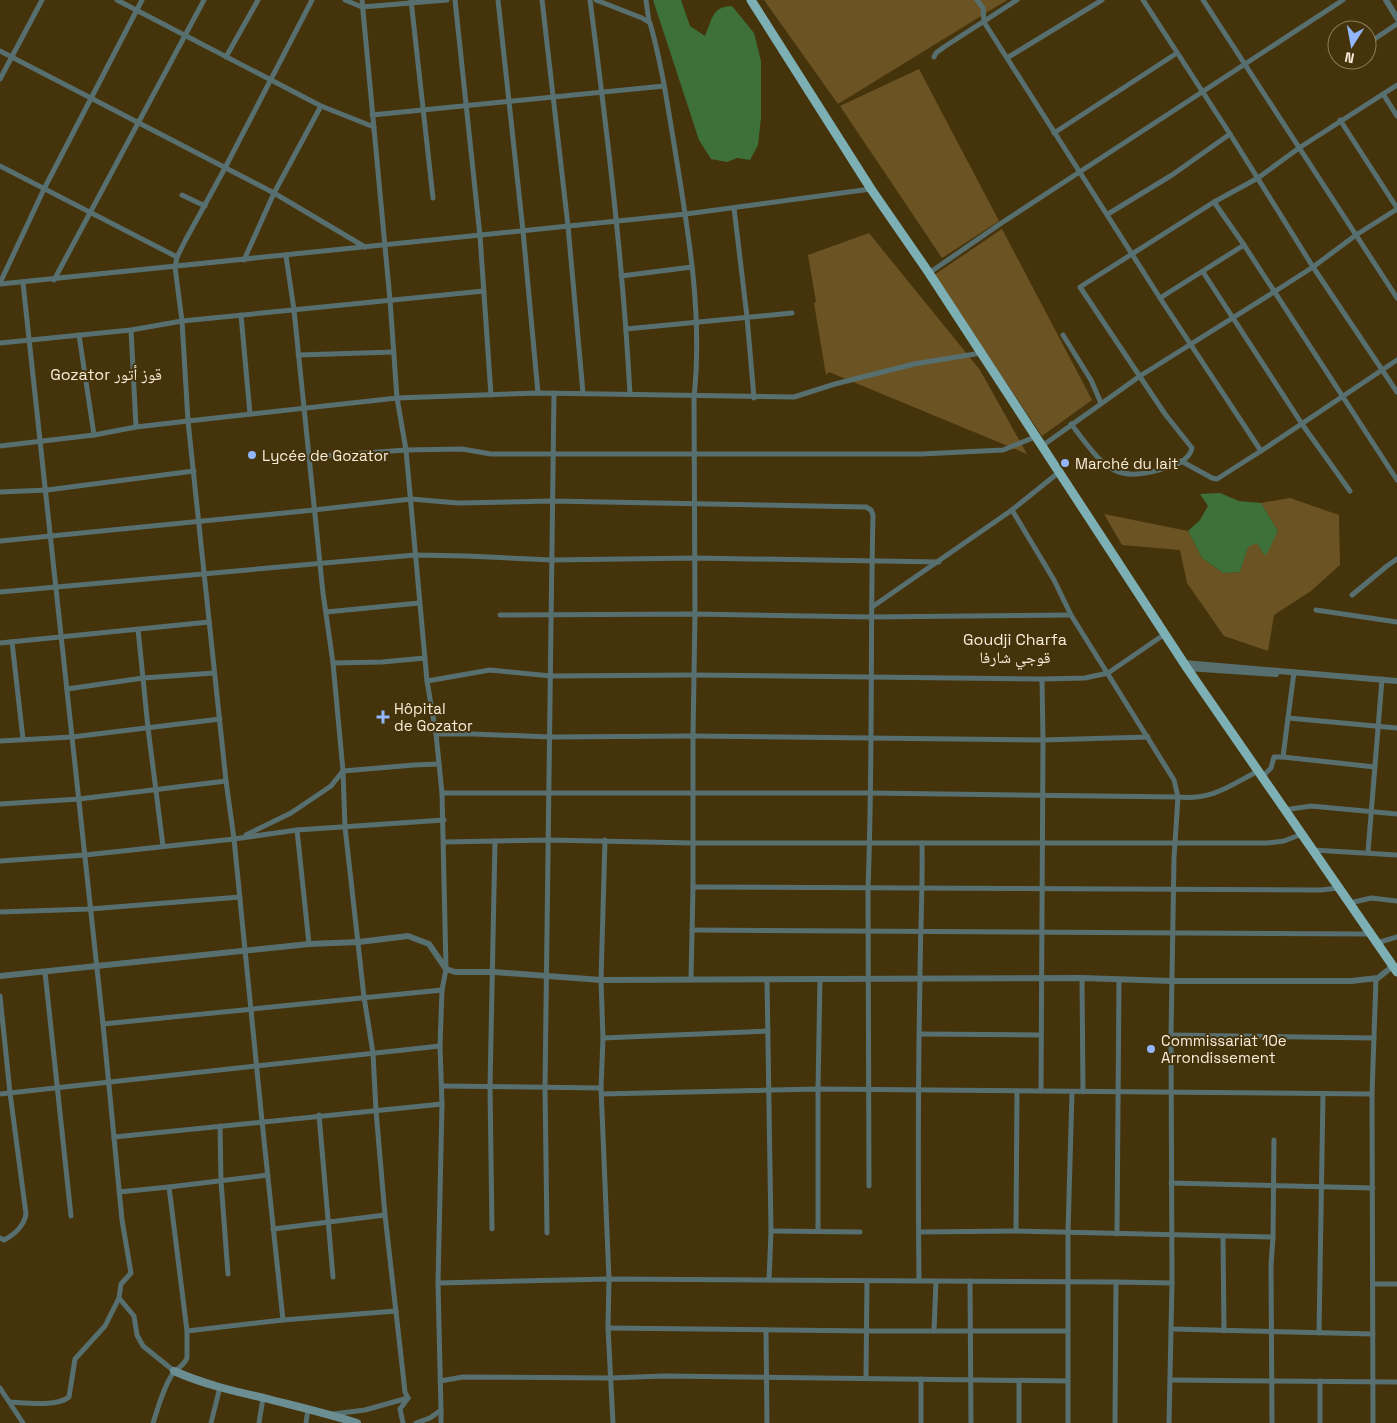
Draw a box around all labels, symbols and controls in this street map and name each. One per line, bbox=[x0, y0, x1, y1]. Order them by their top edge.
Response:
north arrow bbox=[1327, 20, 1377, 70]
text: N bbox=[1343, 48, 1356, 67]
district label: Gozator قوز أتور bbox=[50, 364, 162, 385]
place label: Lycée de Gozator bbox=[262, 446, 389, 465]
marker: Lycée de Gozator bbox=[246, 449, 258, 461]
place label: Marché du lait bbox=[1075, 454, 1179, 473]
marker: Marché du lait bbox=[1059, 457, 1071, 469]
district label: Goudji Charfa قوجي شارفا bbox=[963, 629, 1067, 670]
place label: Hôpital de Gozator bbox=[394, 699, 473, 735]
marker: Hôpital de Gozator bbox=[376, 710, 390, 724]
place label: Commissariat 10e Arrondissement bbox=[1161, 1031, 1287, 1067]
marker: Commissariat 10e Arrondissement bbox=[1145, 1043, 1157, 1055]

